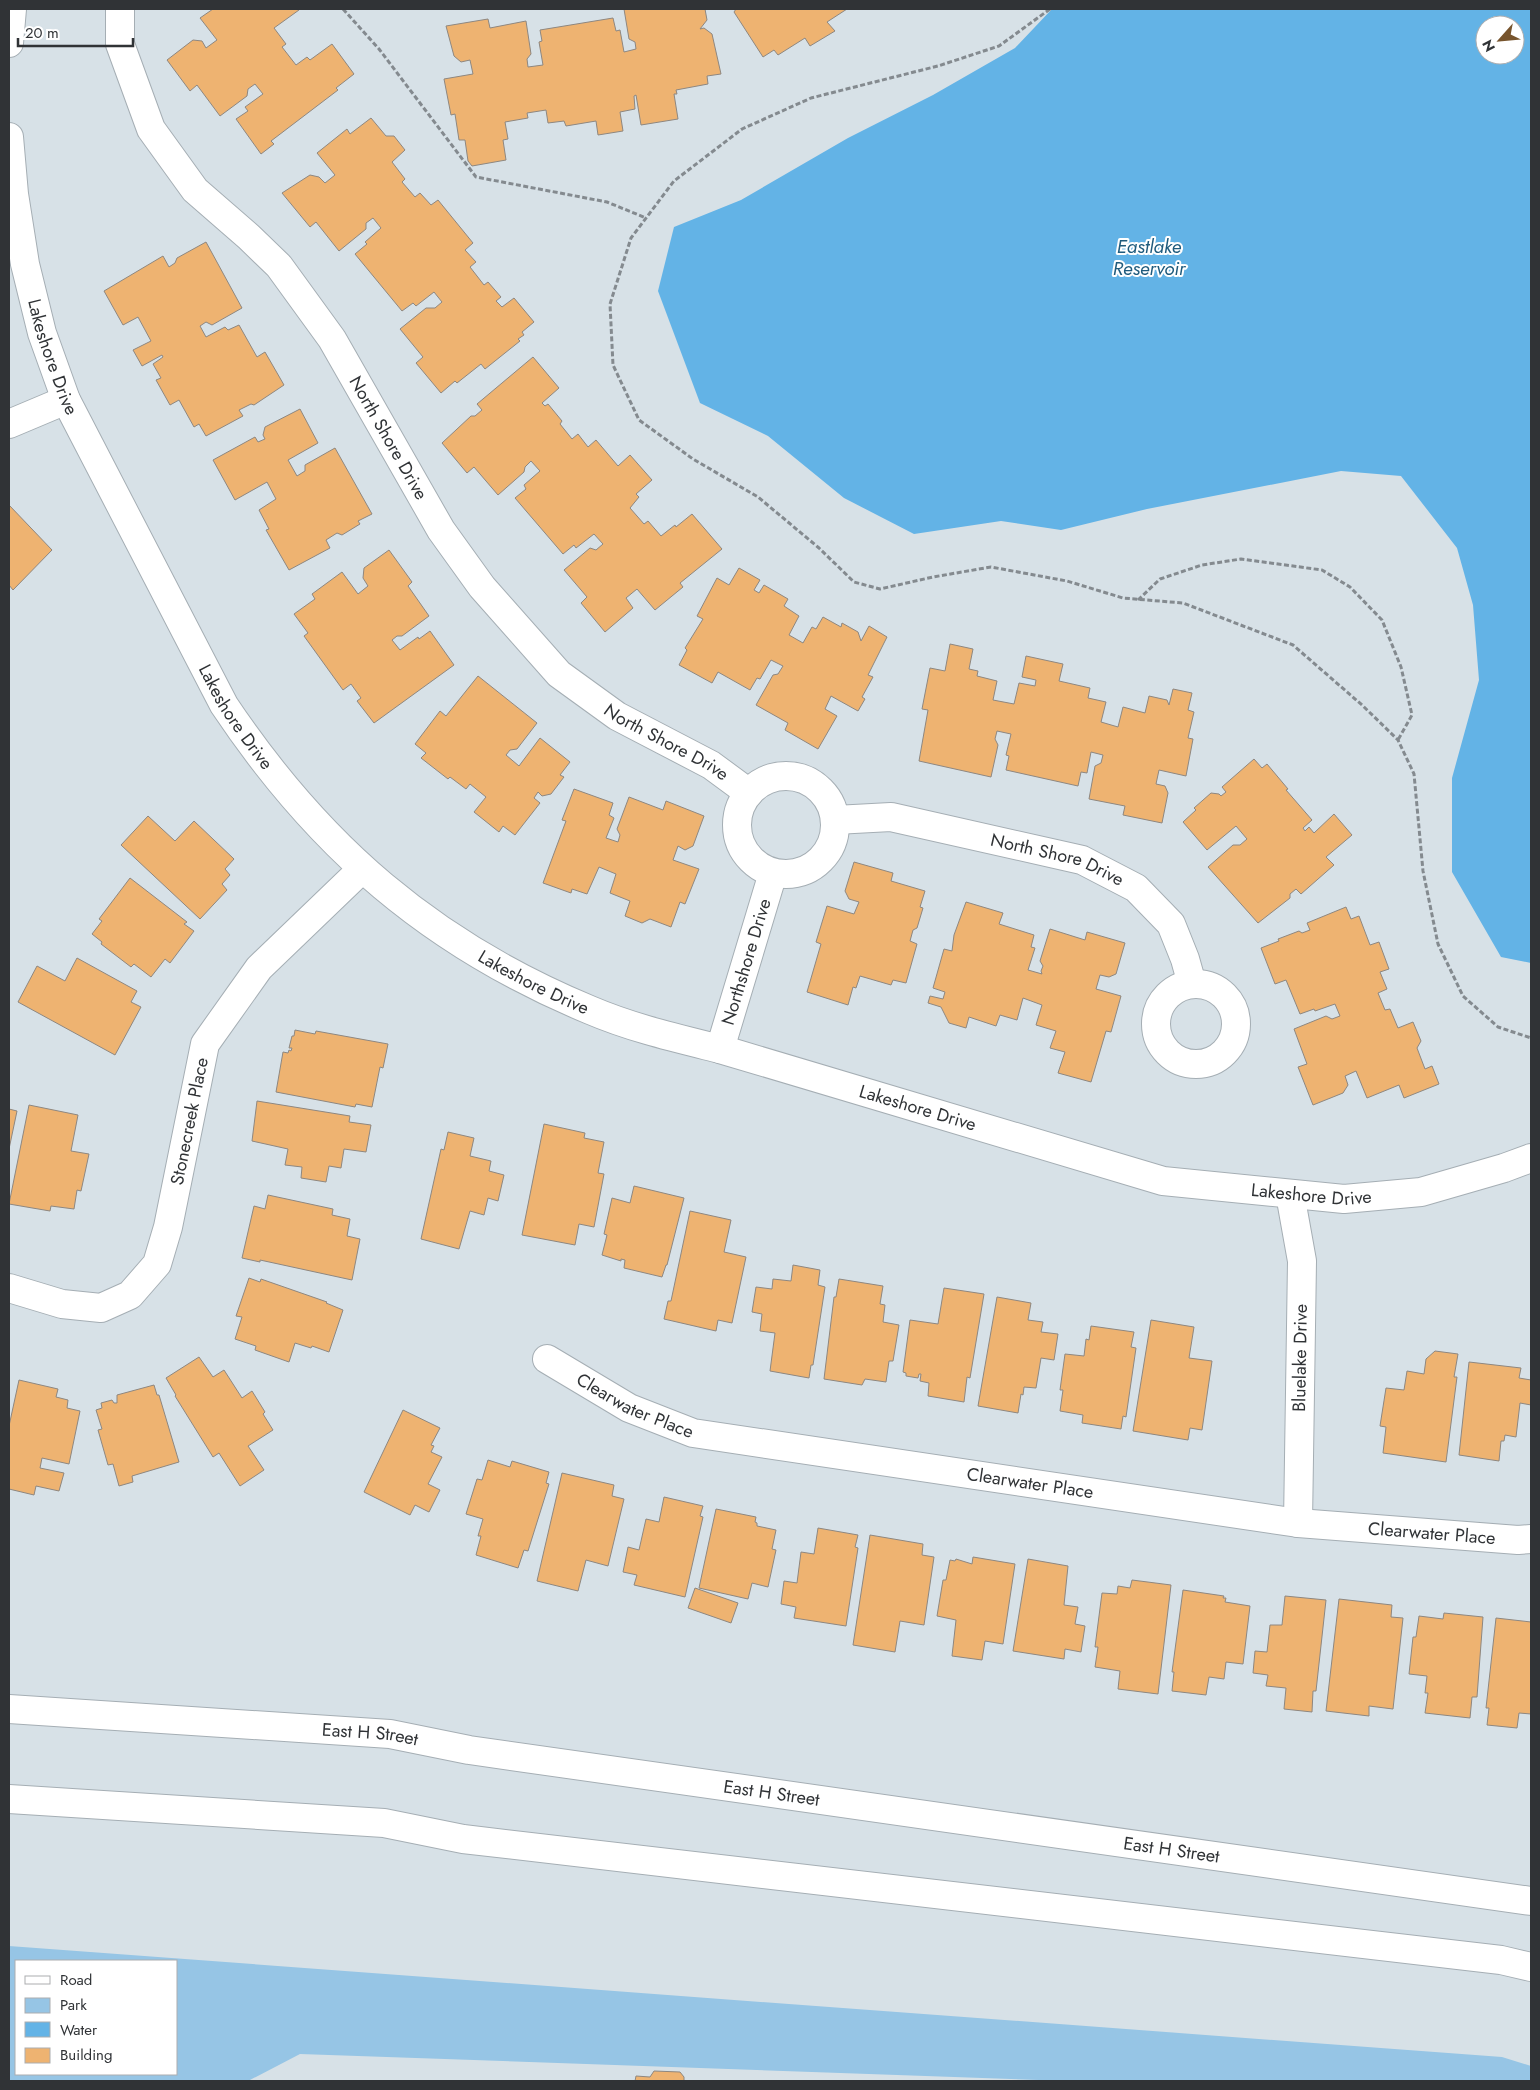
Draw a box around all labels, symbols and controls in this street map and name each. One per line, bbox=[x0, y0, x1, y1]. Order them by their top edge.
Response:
scale bar bbox=[18, 15, 132, 47]
north arrow bbox=[1475, 15, 1525, 65]
text: 20 m bbox=[25, 22, 59, 44]
text: N bbox=[1477, 36, 1500, 55]
water label: Eastlake Reservoir bbox=[1113, 233, 1187, 282]
street label: Lakeshore Drive bbox=[21, 296, 85, 419]
street label: North Shore Drive bbox=[343, 371, 434, 505]
street label: Lakeshore Drive bbox=[192, 660, 279, 775]
street label: North Shore Drive bbox=[598, 697, 734, 787]
street label: North Shore Drive bbox=[988, 827, 1128, 893]
street label: Northshore Drive bbox=[715, 895, 778, 1028]
street label: Lakeshore Drive bbox=[473, 944, 593, 1021]
street label: Stonecreek Place bbox=[164, 1055, 215, 1187]
street label: Lakeshore Drive bbox=[856, 1078, 979, 1138]
street label: Lakeshore Drive bbox=[1250, 1177, 1373, 1212]
street label: Bluelake Drive bbox=[1286, 1304, 1314, 1412]
street label: Clearwater Place bbox=[571, 1366, 697, 1445]
street label: Clearwater Place bbox=[965, 1461, 1095, 1505]
street label: Clearwater Place bbox=[1367, 1515, 1496, 1551]
street label: East H Street bbox=[321, 1717, 421, 1753]
street label: East H Street bbox=[722, 1773, 822, 1813]
street label: East H Street bbox=[1122, 1830, 1222, 1870]
legend bbox=[15, 1960, 178, 2075]
text: Road bbox=[60, 1969, 92, 1991]
text: Park bbox=[60, 1994, 87, 2016]
text: Water bbox=[60, 2019, 98, 2041]
text: Building bbox=[60, 2044, 112, 2066]

